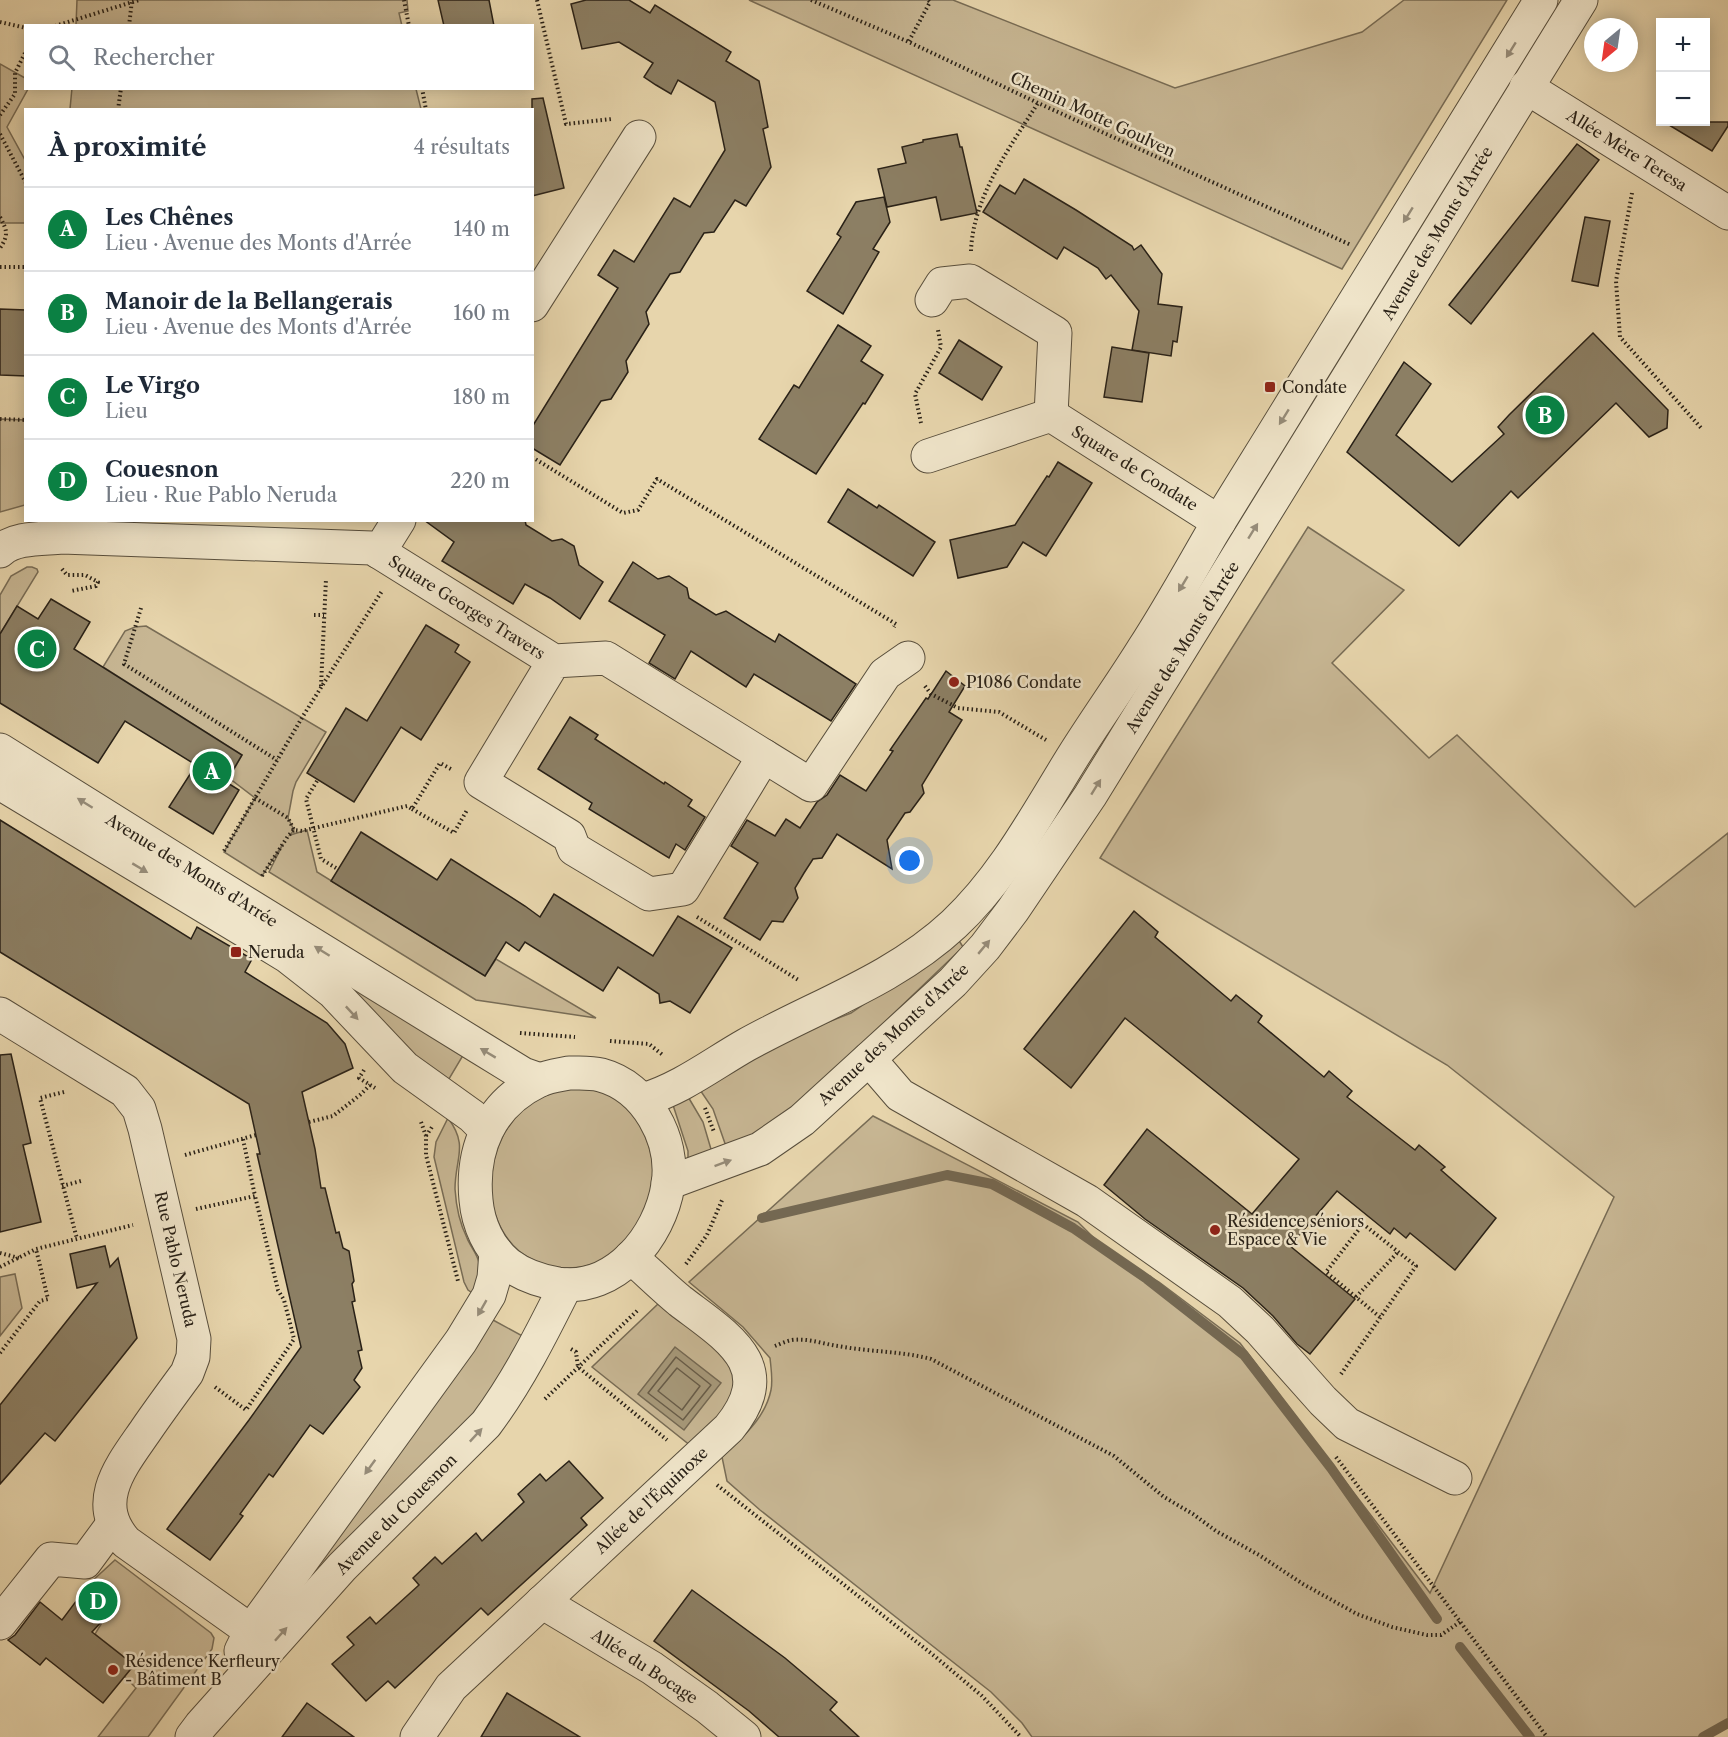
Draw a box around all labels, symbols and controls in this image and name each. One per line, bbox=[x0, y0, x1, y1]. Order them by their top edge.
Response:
north arrow bbox=[1584, 18, 1638, 72]
map controls bbox=[1656, 18, 1710, 126]
button: + bbox=[1656, 18, 1710, 72]
search box bbox=[24, 24, 534, 90]
icon: search bbox=[45, 41, 78, 74]
one-way arrow bbox=[1505, 42, 1516, 58]
text: Rechercher bbox=[93, 44, 215, 71]
street label: Chemin Motte Goulven bbox=[1007, 67, 1179, 161]
button: − bbox=[1656, 72, 1710, 126]
street label: Allée Mère Teresa bbox=[1562, 104, 1691, 195]
text: À proximité bbox=[48, 131, 207, 163]
text: 4 résultats bbox=[413, 135, 510, 159]
street label: Avenue des Monts d'Arrée bbox=[1377, 143, 1497, 324]
text: Les Chênes bbox=[105, 204, 233, 231]
one-way arrow bbox=[1402, 207, 1413, 224]
text: A bbox=[60, 217, 75, 241]
text: 140 m bbox=[453, 217, 510, 241]
text: Lieu · Avenue des Monts d'Arrée bbox=[105, 231, 412, 255]
text: Manoir de la Bellangerais bbox=[105, 288, 393, 315]
text: B bbox=[60, 301, 75, 325]
text: 160 m bbox=[453, 301, 510, 325]
text: Lieu · Avenue des Monts d'Arrée bbox=[105, 315, 412, 339]
text: Le Virgo bbox=[105, 372, 200, 399]
place label: Condate bbox=[1282, 377, 1347, 397]
marker: Condate bbox=[1263, 380, 1277, 394]
text: C bbox=[59, 385, 76, 409]
text: 180 m bbox=[453, 385, 510, 409]
pin: B bbox=[1526, 392, 1564, 438]
text: Lieu bbox=[105, 399, 148, 423]
one-way arrow bbox=[1278, 409, 1289, 425]
street label: Square de Condate bbox=[1068, 421, 1202, 515]
text: Couesnon bbox=[105, 456, 219, 483]
text: D bbox=[59, 469, 76, 493]
text: 220 m bbox=[450, 469, 510, 493]
text: Lieu · Rue Pablo Neruda bbox=[105, 483, 337, 507]
one-way arrow bbox=[1248, 523, 1259, 540]
street label: Square Georges Travers bbox=[385, 551, 549, 663]
street label: Avenue des Monts d'Arrée bbox=[1120, 557, 1243, 737]
one-way arrow bbox=[1177, 576, 1188, 592]
pin: C bbox=[18, 626, 57, 672]
place label: P1086 Condate bbox=[966, 672, 1082, 692]
marker: P1086 Condate bbox=[947, 675, 961, 689]
pin: A bbox=[192, 748, 232, 794]
one-way arrow bbox=[1091, 779, 1102, 795]
one-way arrow bbox=[78, 797, 94, 809]
street label: Avenue des Monts d'Arrée bbox=[102, 808, 282, 931]
your location bbox=[895, 846, 924, 875]
one-way arrow bbox=[132, 862, 148, 873]
one-way arrow bbox=[978, 939, 990, 954]
place label: Neruda bbox=[248, 942, 305, 962]
marker: Neruda bbox=[229, 945, 243, 959]
one-way arrow bbox=[314, 945, 330, 956]
street label: Avenue des Monts d'Arrée bbox=[813, 959, 973, 1110]
one-way arrow bbox=[344, 1006, 358, 1020]
one-way arrow bbox=[480, 1047, 496, 1058]
one-way arrow bbox=[715, 1157, 733, 1167]
street label: Rue Pablo Neruda bbox=[151, 1189, 201, 1329]
place label: Résidence séniors Espace & Vie bbox=[1227, 1211, 1364, 1249]
marker: Résidence séniors Espace & Vie bbox=[1208, 1223, 1222, 1237]
one-way arrow bbox=[477, 1300, 487, 1317]
one-way arrow bbox=[469, 1427, 483, 1442]
street label: Allée de l'Équinoxe bbox=[590, 1442, 712, 1558]
street label: Avenue du Couesnon bbox=[331, 1449, 461, 1579]
one-way arrow bbox=[364, 1459, 376, 1475]
pin: D bbox=[78, 1578, 118, 1624]
street label: Allée du Bocage bbox=[587, 1624, 702, 1708]
one-way arrow bbox=[274, 1627, 287, 1642]
place label: Résidence Kerfleury - Bâtiment B bbox=[125, 1651, 281, 1689]
marker: Résidence Kerfleury - Bâtiment B bbox=[106, 1663, 120, 1677]

